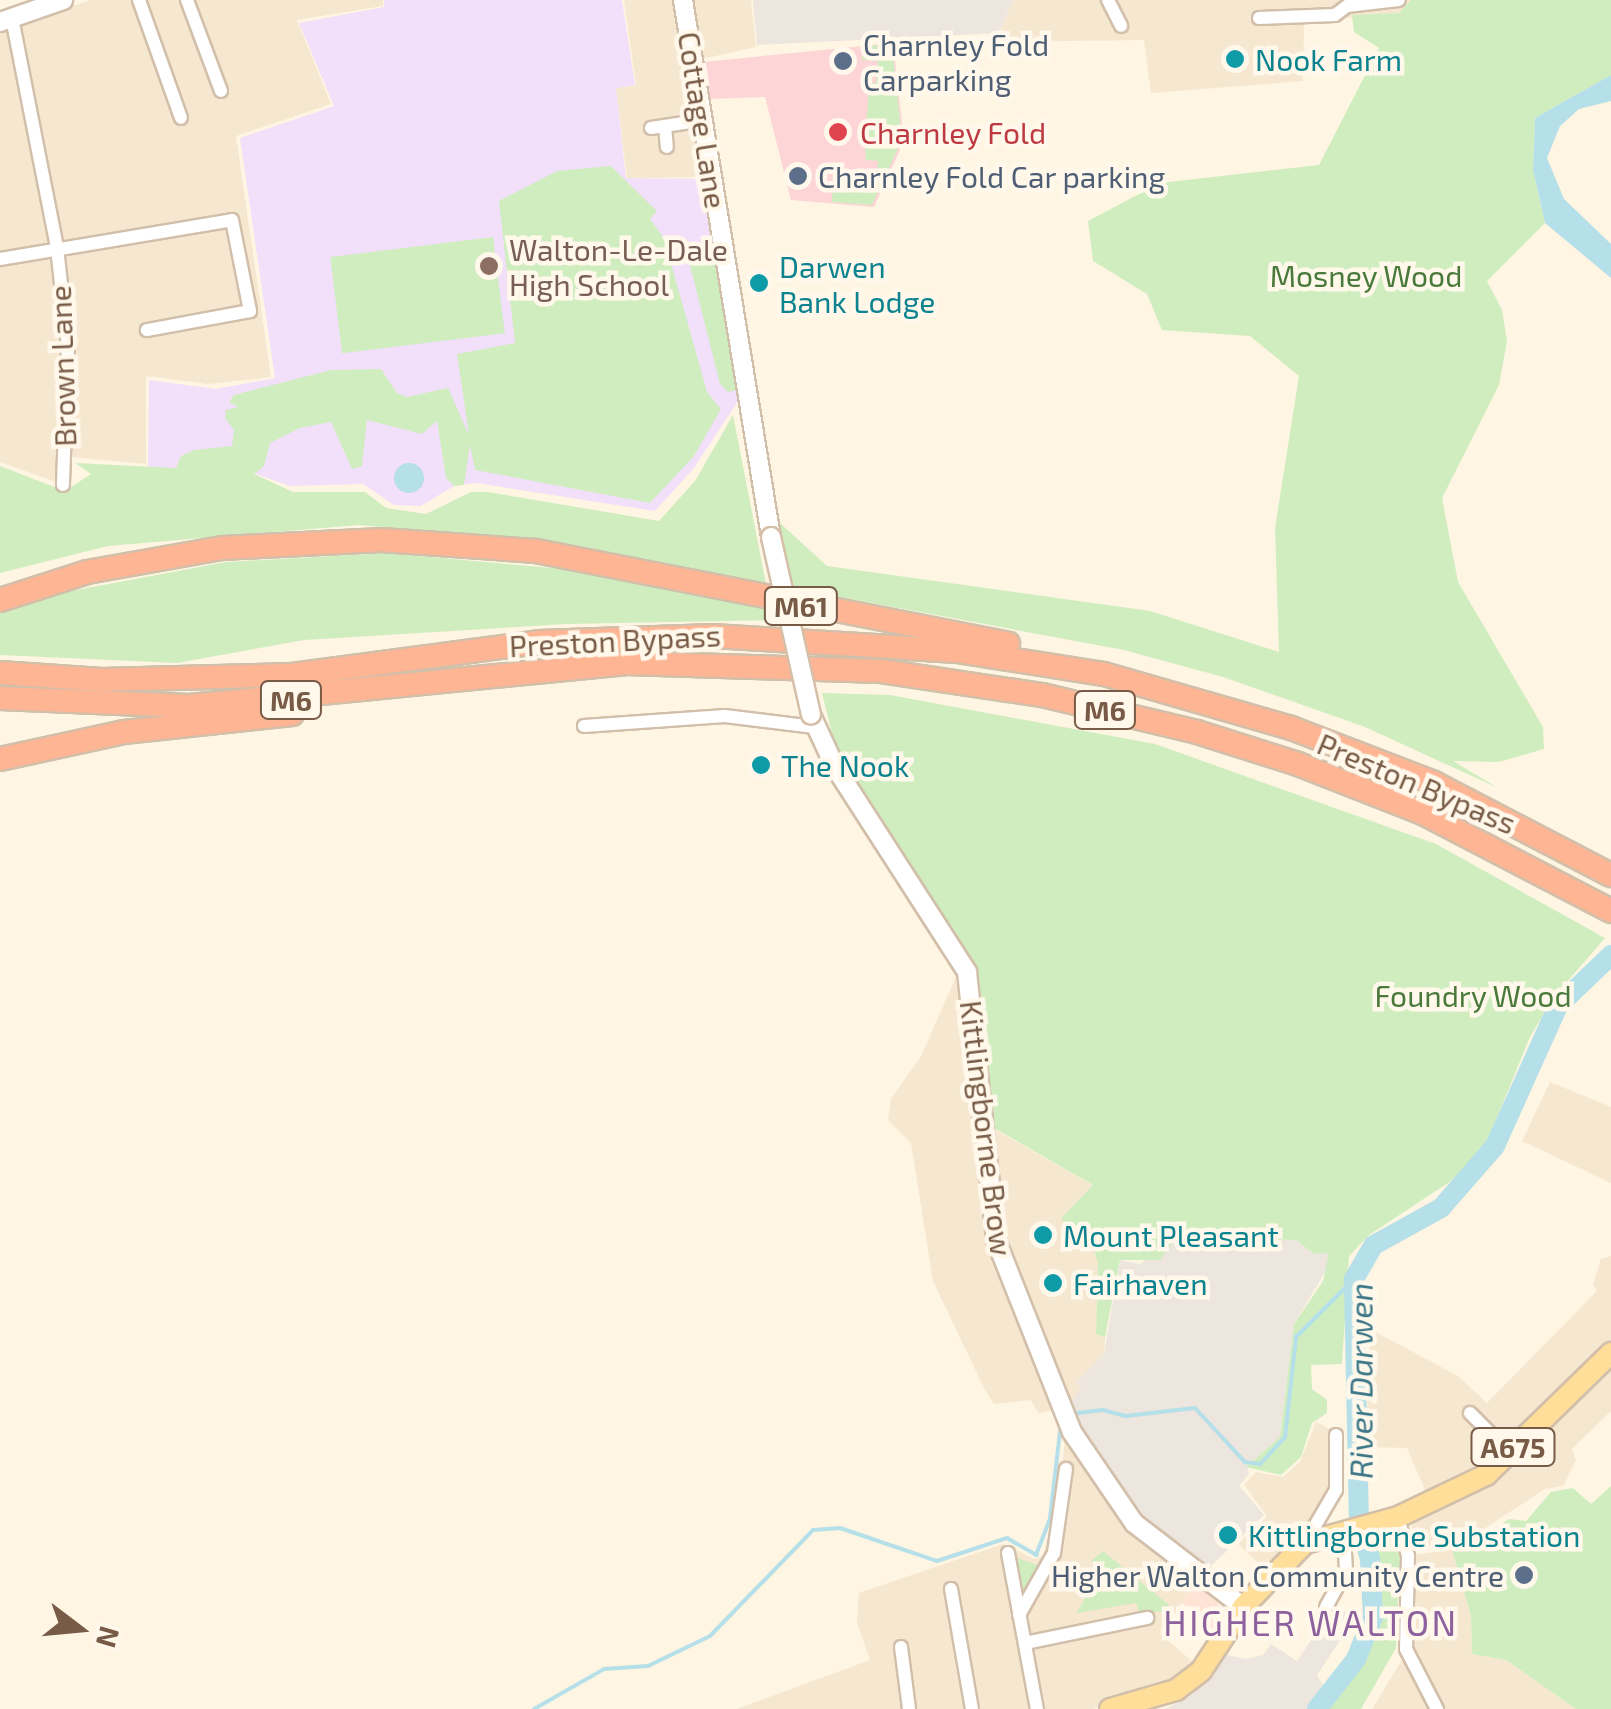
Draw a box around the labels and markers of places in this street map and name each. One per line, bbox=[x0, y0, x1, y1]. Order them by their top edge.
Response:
place label: Charnley Fold Carparking bbox=[863, 26, 1050, 96]
place label: Nook Farm bbox=[1255, 41, 1402, 77]
marker: Nook Farm bbox=[1224, 48, 1246, 70]
marker: Charnley Fold Carparking bbox=[832, 50, 854, 72]
place label: Charnley Fold bbox=[860, 114, 1047, 150]
marker: Charnley Fold bbox=[825, 119, 851, 145]
place label: Charnley Fold Car parking bbox=[818, 158, 1167, 194]
marker: Charnley Fold Car parking bbox=[787, 165, 809, 187]
place label: Walton-Le-Dale High School bbox=[509, 231, 728, 302]
place label: Darwen Bank Lodge bbox=[779, 248, 936, 318]
marker: Walton-Le-Dale High School bbox=[478, 255, 500, 277]
marker: Darwen Bank Lodge bbox=[748, 272, 770, 294]
place label: The Nook bbox=[781, 747, 909, 783]
marker: The Nook bbox=[750, 754, 772, 776]
place label: Mount Pleasant bbox=[1063, 1217, 1279, 1253]
marker: Mount Pleasant bbox=[1032, 1224, 1054, 1246]
place label: Fairhaven bbox=[1073, 1265, 1208, 1301]
marker: Fairhaven bbox=[1042, 1272, 1064, 1294]
place label: Kittlingborne Substation bbox=[1248, 1517, 1580, 1553]
marker: Kittlingborne Substation bbox=[1217, 1524, 1239, 1546]
place label: Higher Walton Community Centre bbox=[1049, 1557, 1504, 1593]
marker: Higher Walton Community Centre bbox=[1513, 1564, 1535, 1586]

